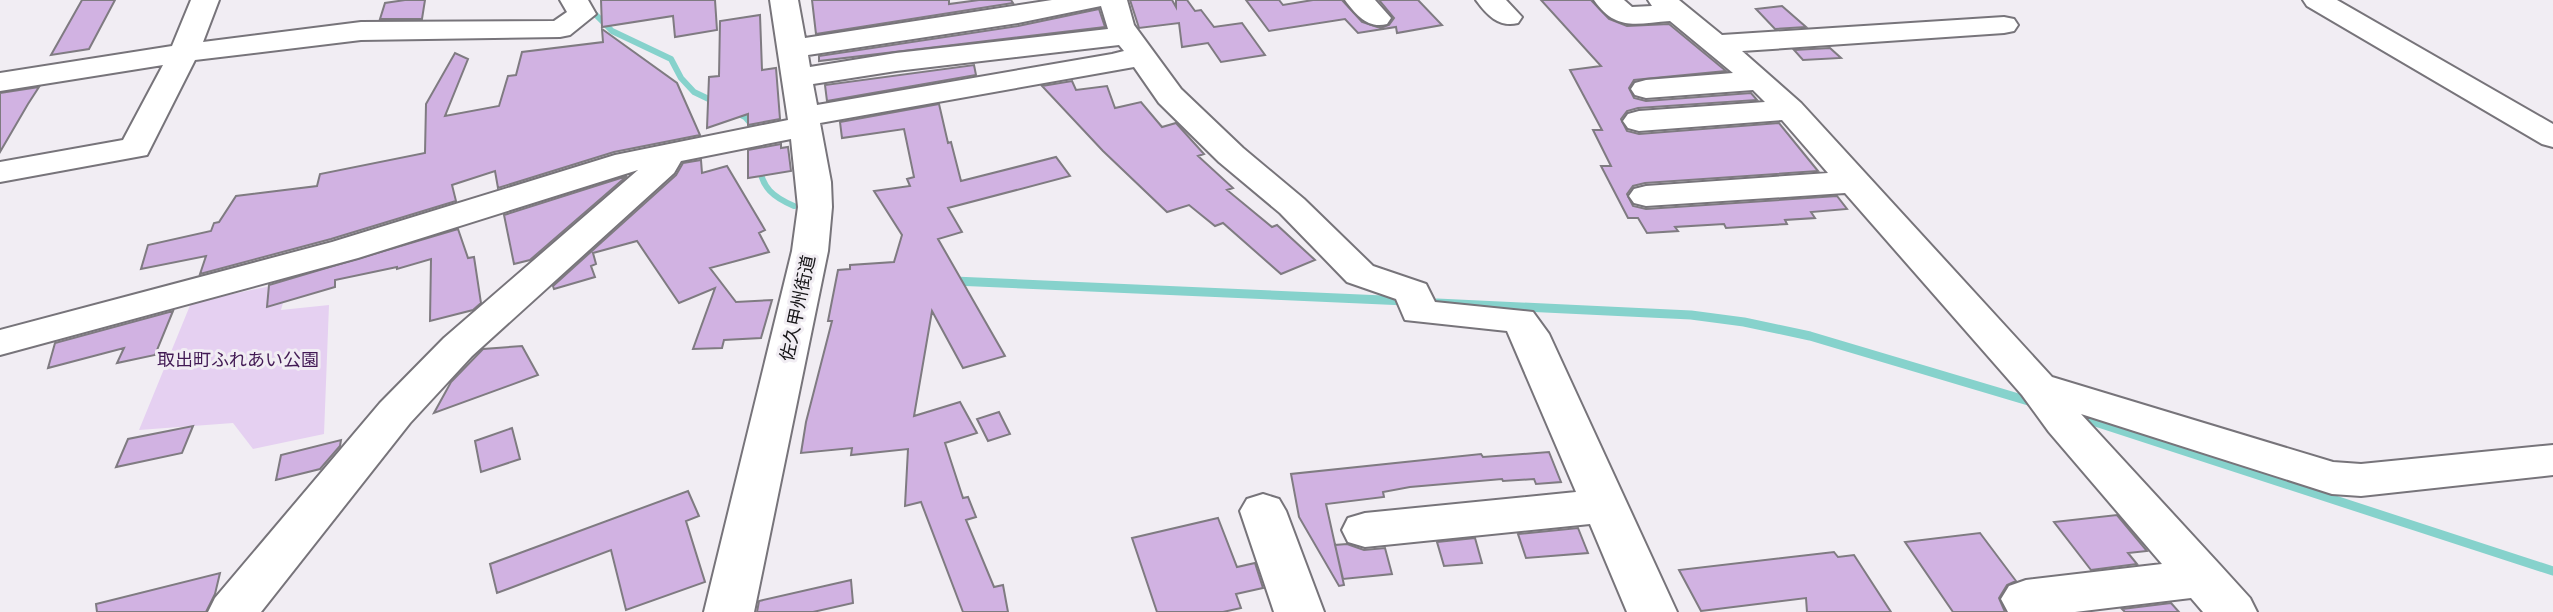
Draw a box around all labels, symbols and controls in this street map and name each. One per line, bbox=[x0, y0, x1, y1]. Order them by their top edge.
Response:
street label: 佐久甲州街道 bbox=[774, 253, 820, 363]
park label: 取出町ふれあい公園 bbox=[157, 347, 319, 371]

